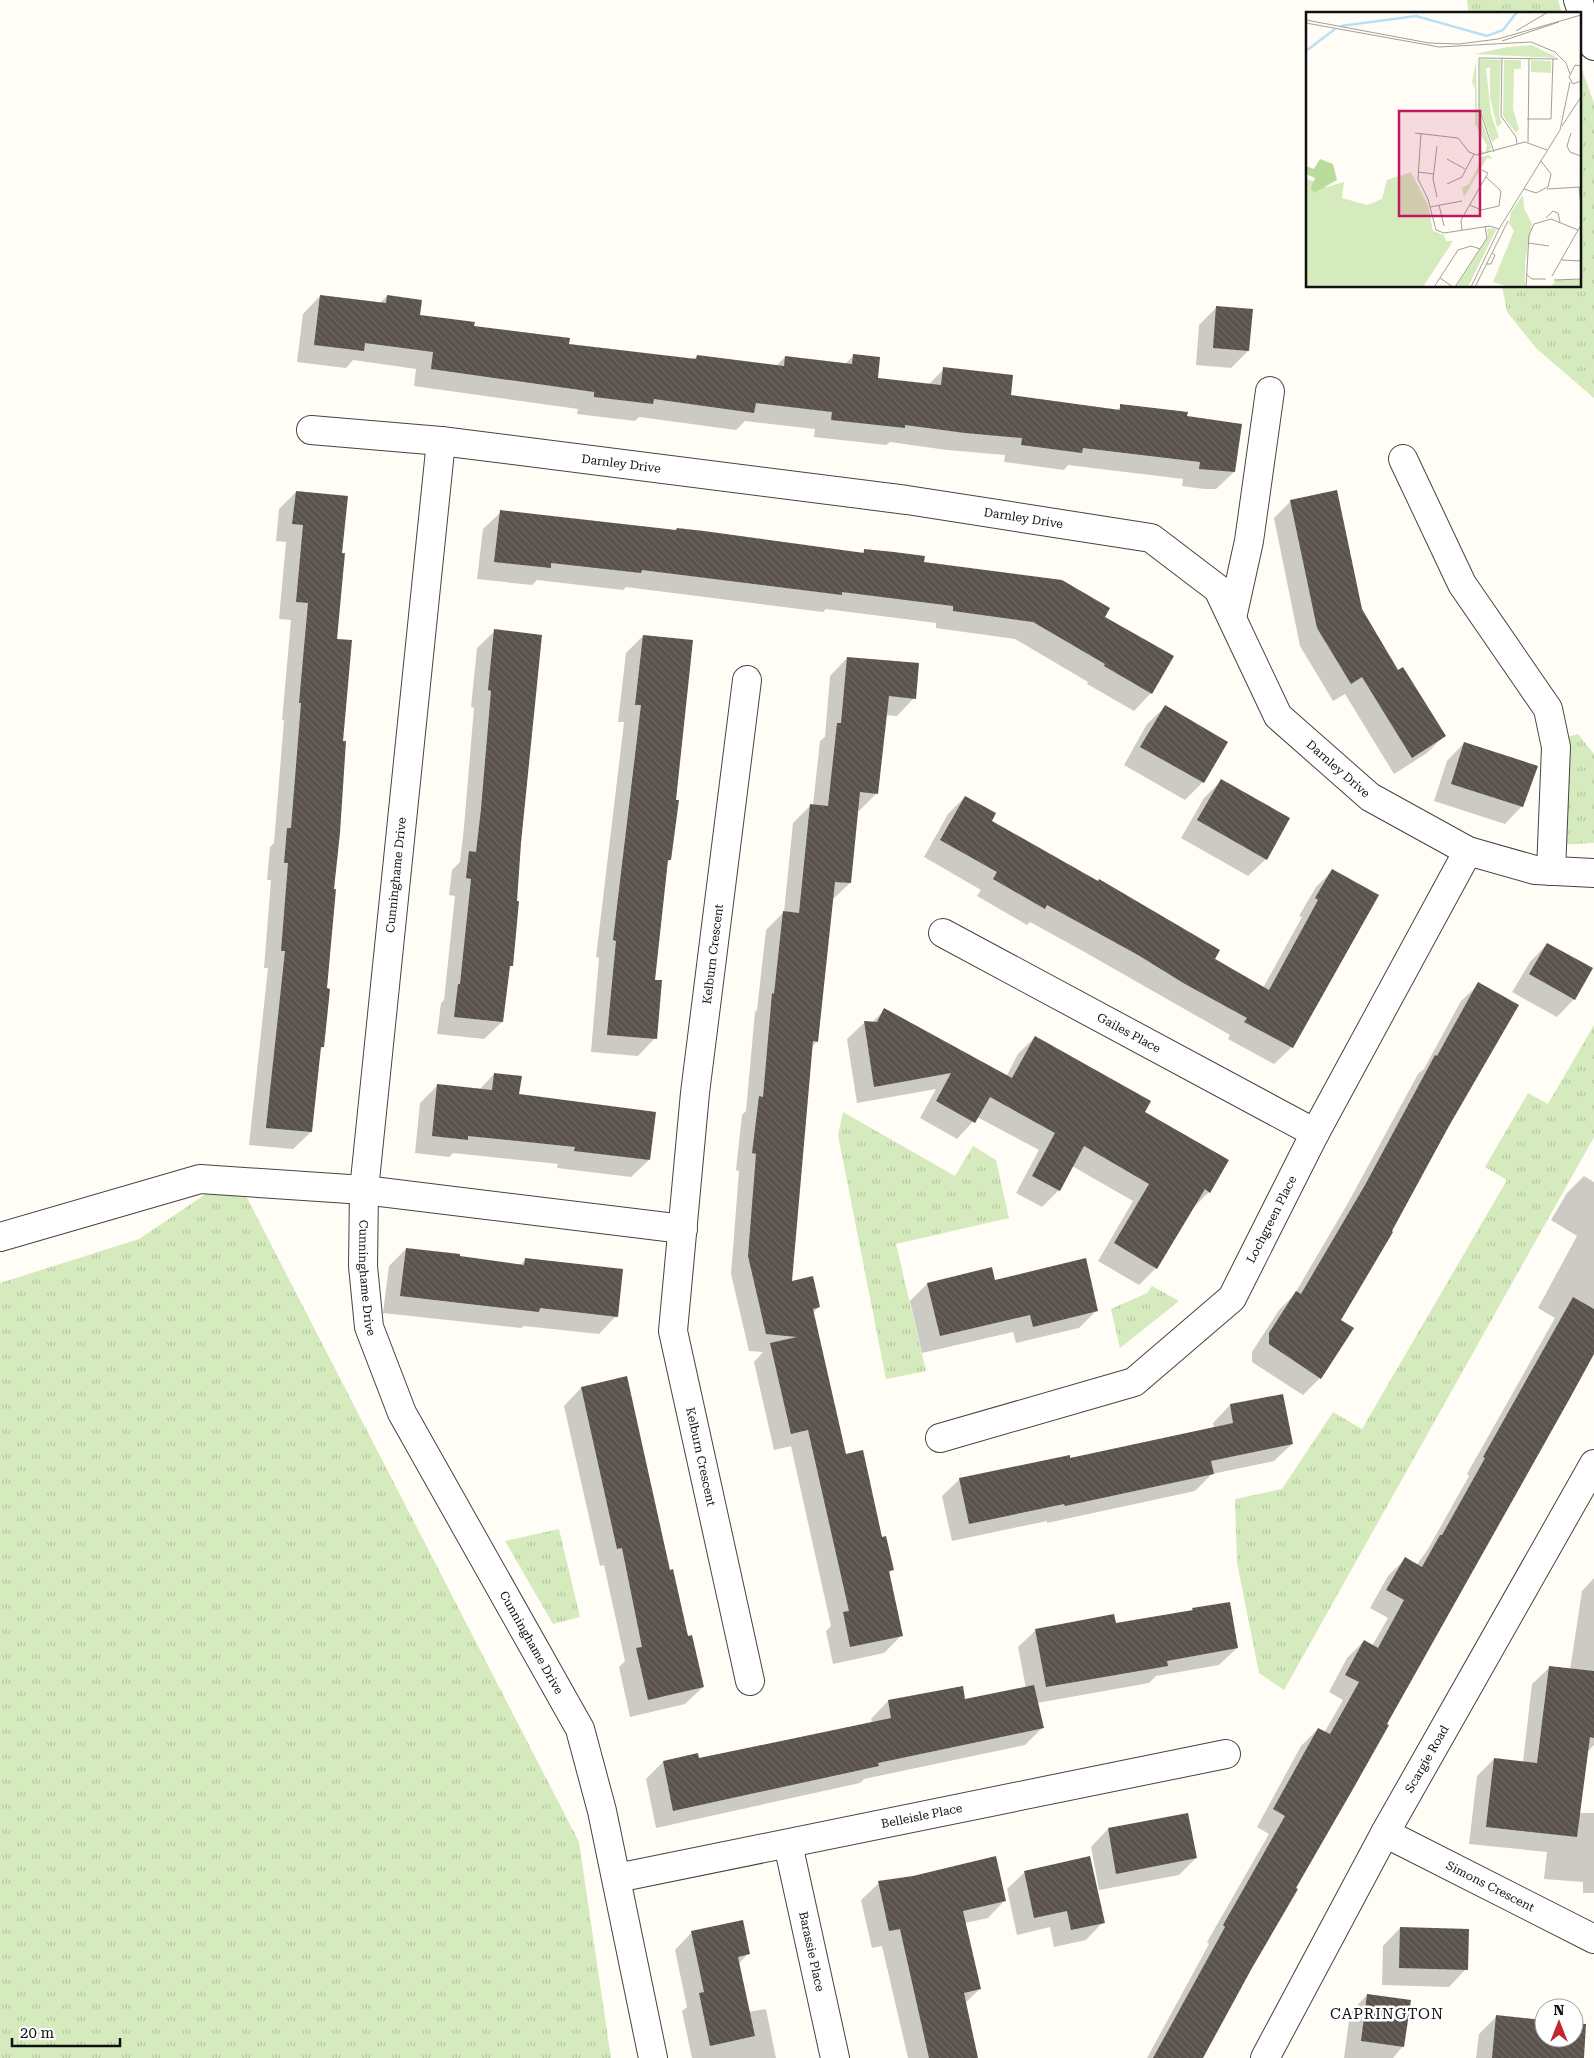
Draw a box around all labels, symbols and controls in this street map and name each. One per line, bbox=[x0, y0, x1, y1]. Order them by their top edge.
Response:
inset map bbox=[1306, 12, 1582, 288]
street label: Darnley Drive bbox=[581, 452, 662, 476]
street label: Darnley Drive bbox=[983, 505, 1064, 531]
street label: Darnley Drive bbox=[1304, 737, 1373, 801]
street label: Cunninghame Drive bbox=[383, 816, 409, 934]
street label: Kelburn Crescent bbox=[700, 903, 726, 1005]
street label: Gailes Place bbox=[1095, 1010, 1163, 1056]
street label: Lochgreen Place bbox=[1244, 1173, 1300, 1265]
street label: Cunninghame Drive bbox=[356, 1220, 379, 1338]
street label: Kelburn Crescent bbox=[683, 1406, 718, 1508]
street label: Cunninghame Drive bbox=[497, 1589, 566, 1697]
street label: Scargie Road bbox=[1402, 1722, 1452, 1795]
street label: Belleisle Place bbox=[880, 1801, 964, 1831]
street label: Simons Crescent bbox=[1444, 1858, 1537, 1915]
street label: Barassie Place bbox=[796, 1910, 827, 1993]
north arrow bbox=[1534, 1998, 1584, 2048]
text: N bbox=[1554, 2002, 1565, 2018]
district label: CAPRINGTON bbox=[1330, 2005, 1444, 2023]
scale bar bbox=[12, 2016, 120, 2048]
text: 20 m bbox=[20, 2024, 55, 2042]

